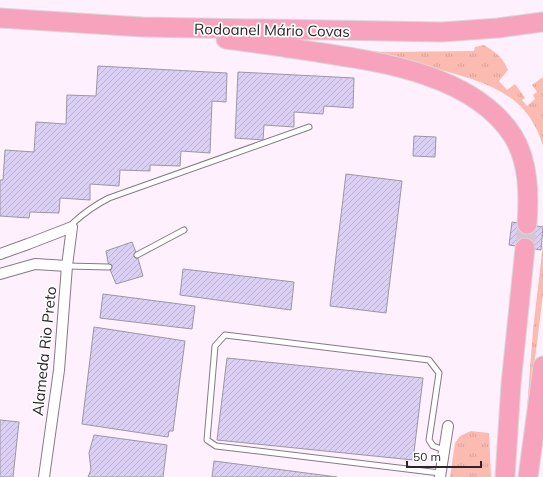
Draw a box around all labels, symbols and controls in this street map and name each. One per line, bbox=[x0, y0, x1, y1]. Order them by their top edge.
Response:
street label: Rodoanel Mário Covas bbox=[194, 19, 350, 41]
street label: Alameda Rio Preto bbox=[28, 285, 60, 417]
scale bar bbox=[407, 443, 481, 469]
text: 50 m bbox=[413, 449, 441, 464]

